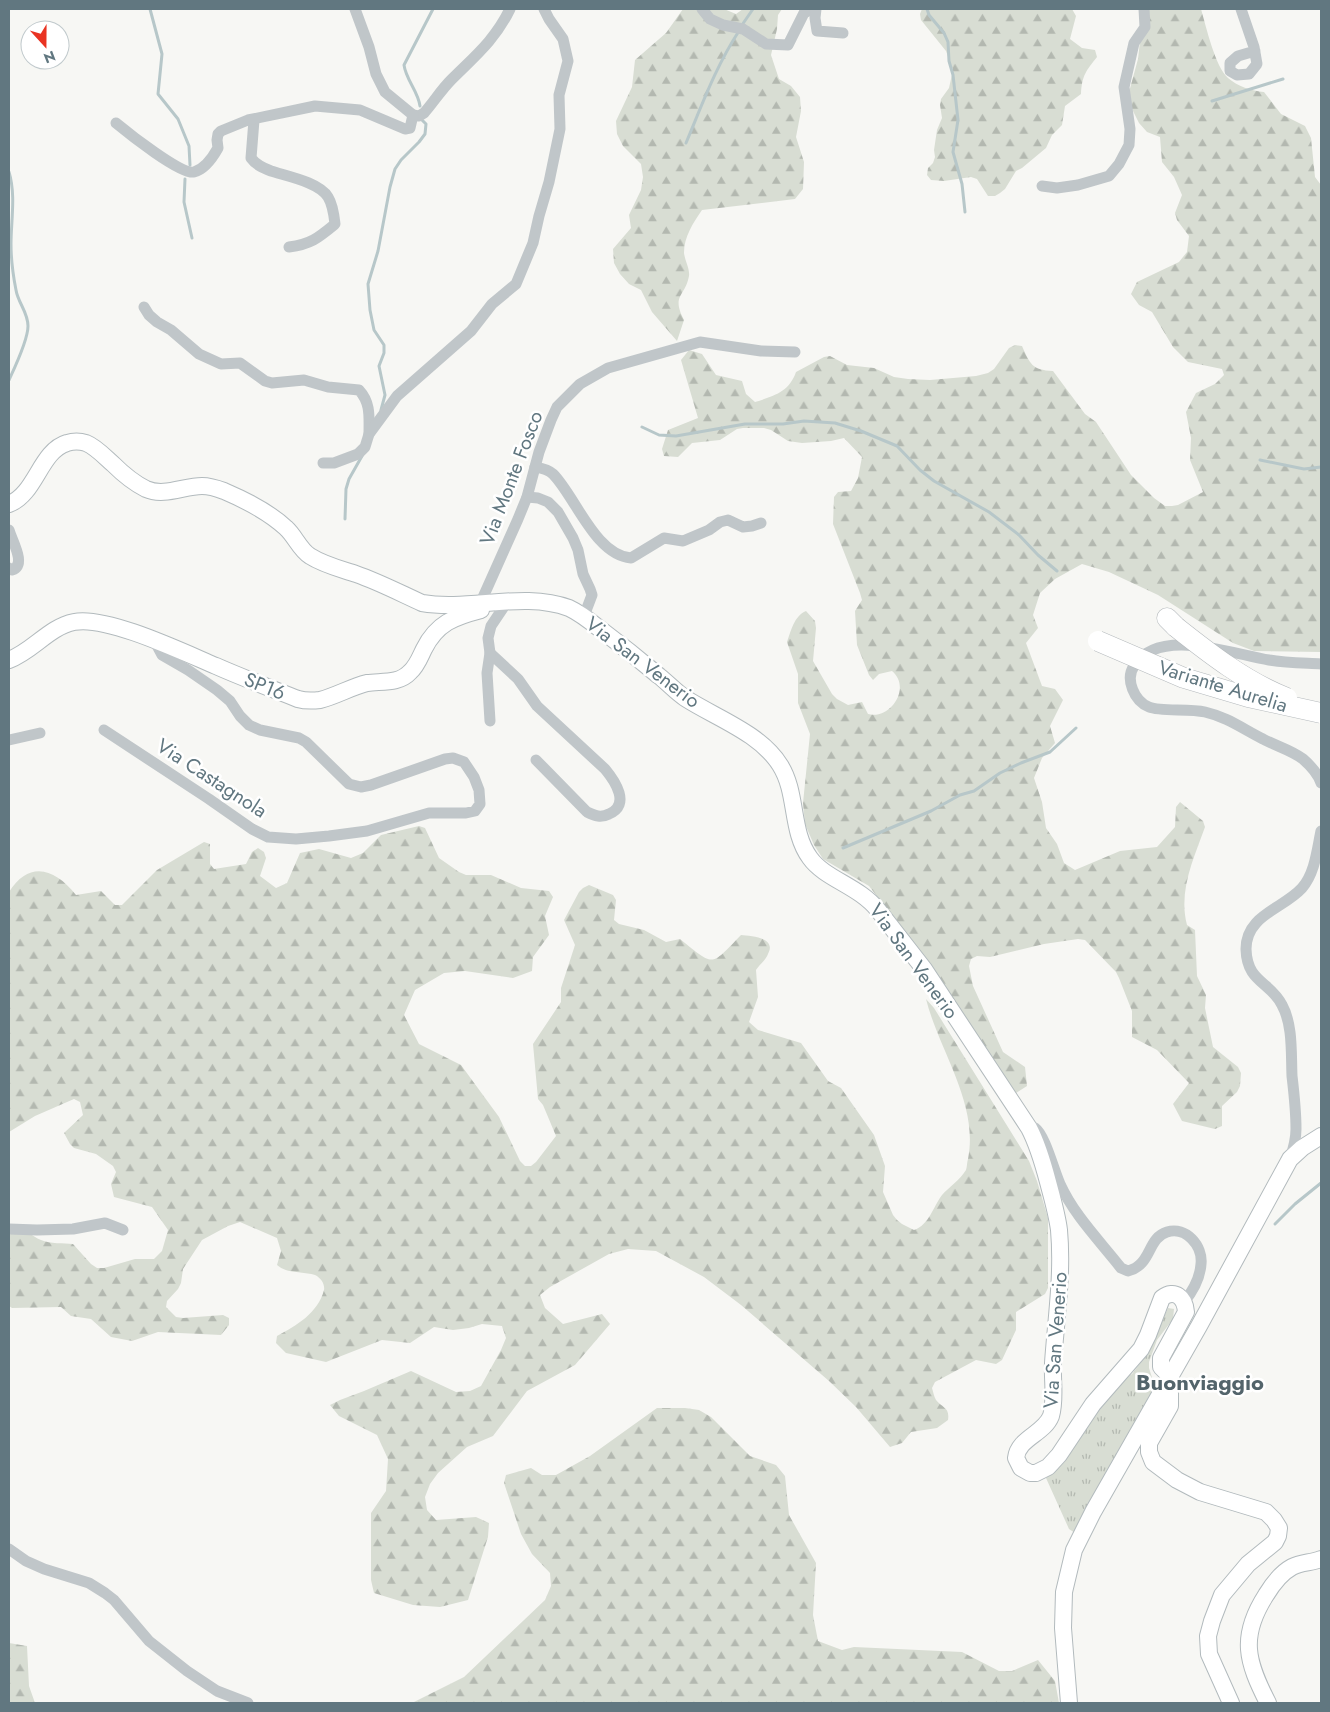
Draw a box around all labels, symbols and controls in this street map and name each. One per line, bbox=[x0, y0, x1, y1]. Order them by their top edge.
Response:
north arrow bbox=[20, 20, 70, 70]
text: N bbox=[41, 46, 58, 68]
street label: Via Monte Fosco bbox=[473, 407, 550, 549]
street label: Via San Venerio bbox=[579, 610, 706, 715]
street label: Variante Aurelia bbox=[1155, 653, 1291, 720]
street label: SP16 bbox=[240, 665, 290, 708]
street label: Via Castagnola bbox=[151, 732, 273, 825]
street label: Via San Venerio bbox=[862, 897, 966, 1025]
street label: Via San Venerio bbox=[1036, 1271, 1075, 1409]
district label: Buonviaggio bbox=[1136, 1366, 1264, 1398]

